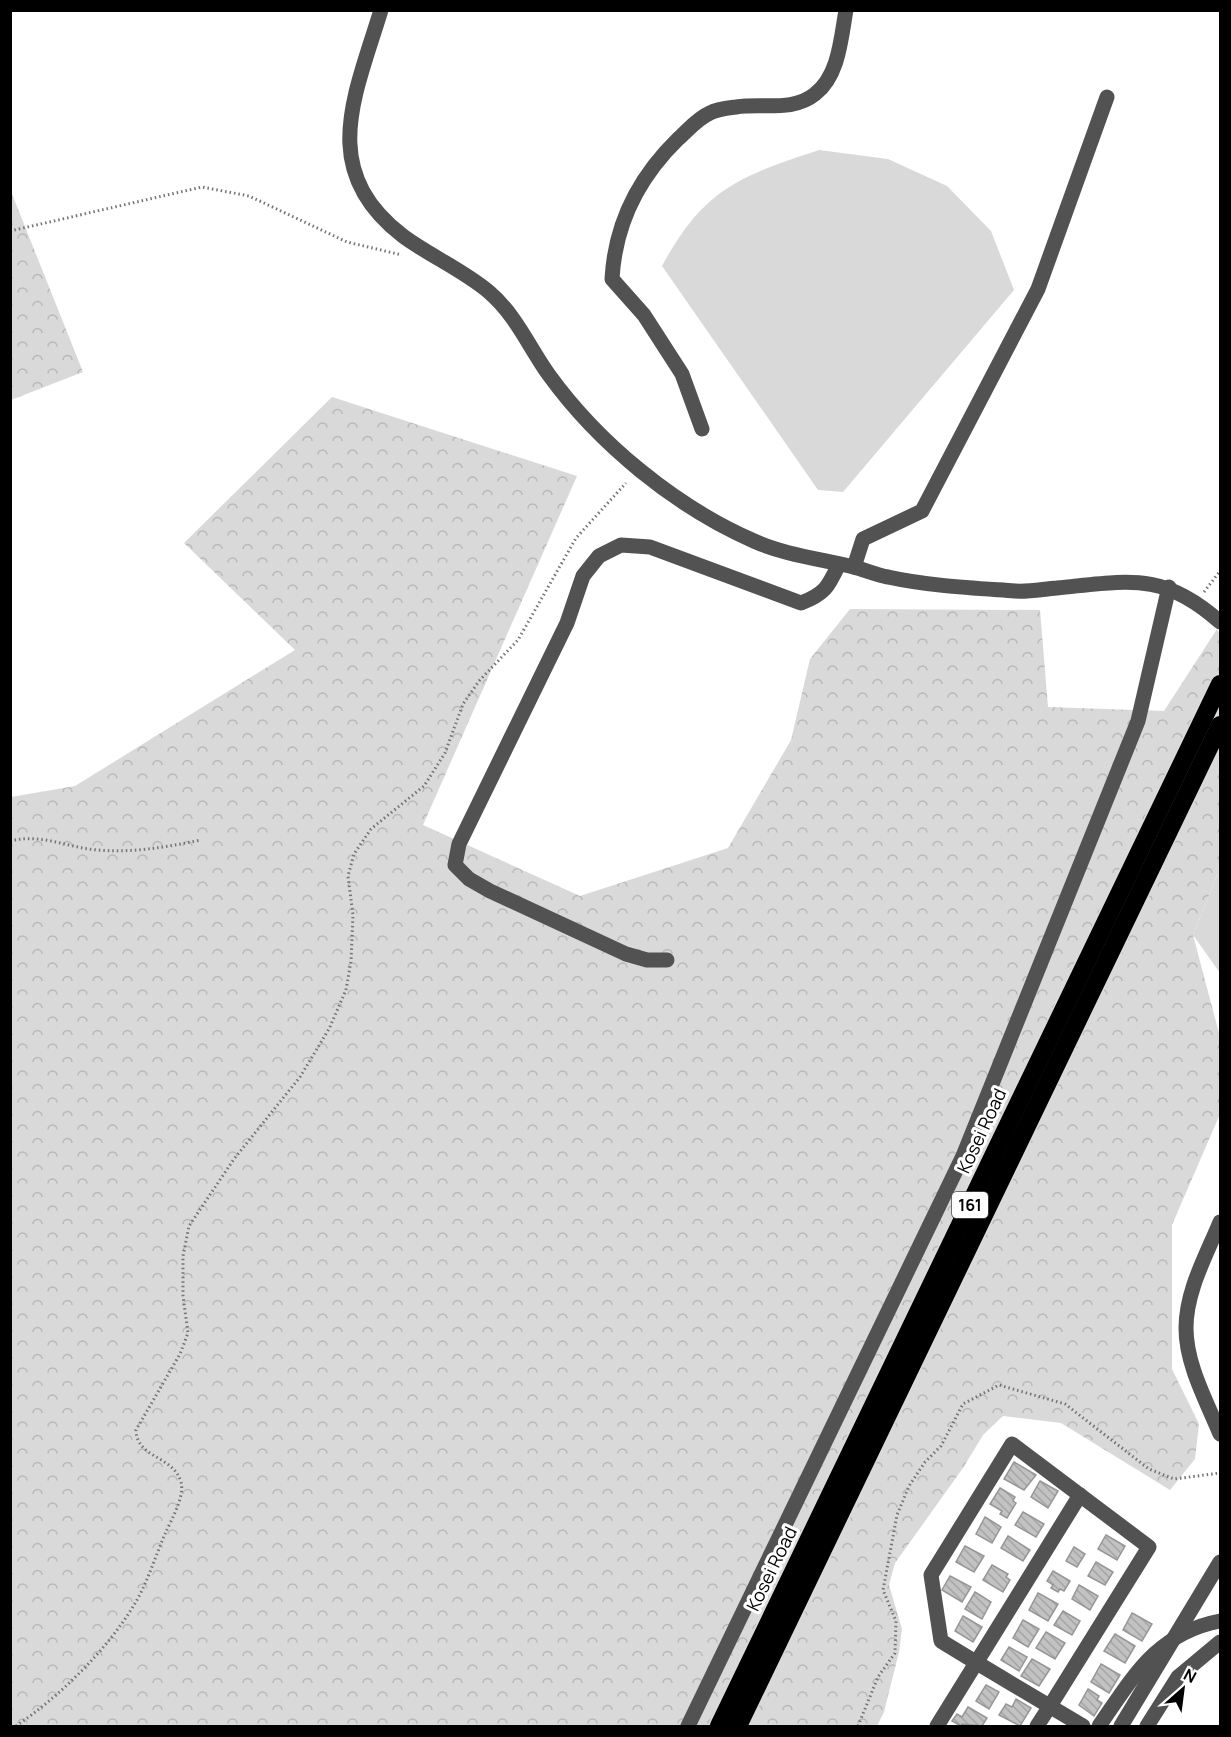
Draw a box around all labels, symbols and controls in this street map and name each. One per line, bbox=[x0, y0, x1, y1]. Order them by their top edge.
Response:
street label: Kosei Road bbox=[951, 1084, 1011, 1177]
road number: 161 bbox=[952, 1192, 988, 1218]
street label: Kosei Road bbox=[740, 1522, 802, 1615]
north arrow bbox=[1153, 1659, 1213, 1719]
text: N bbox=[1180, 1663, 1200, 1688]

